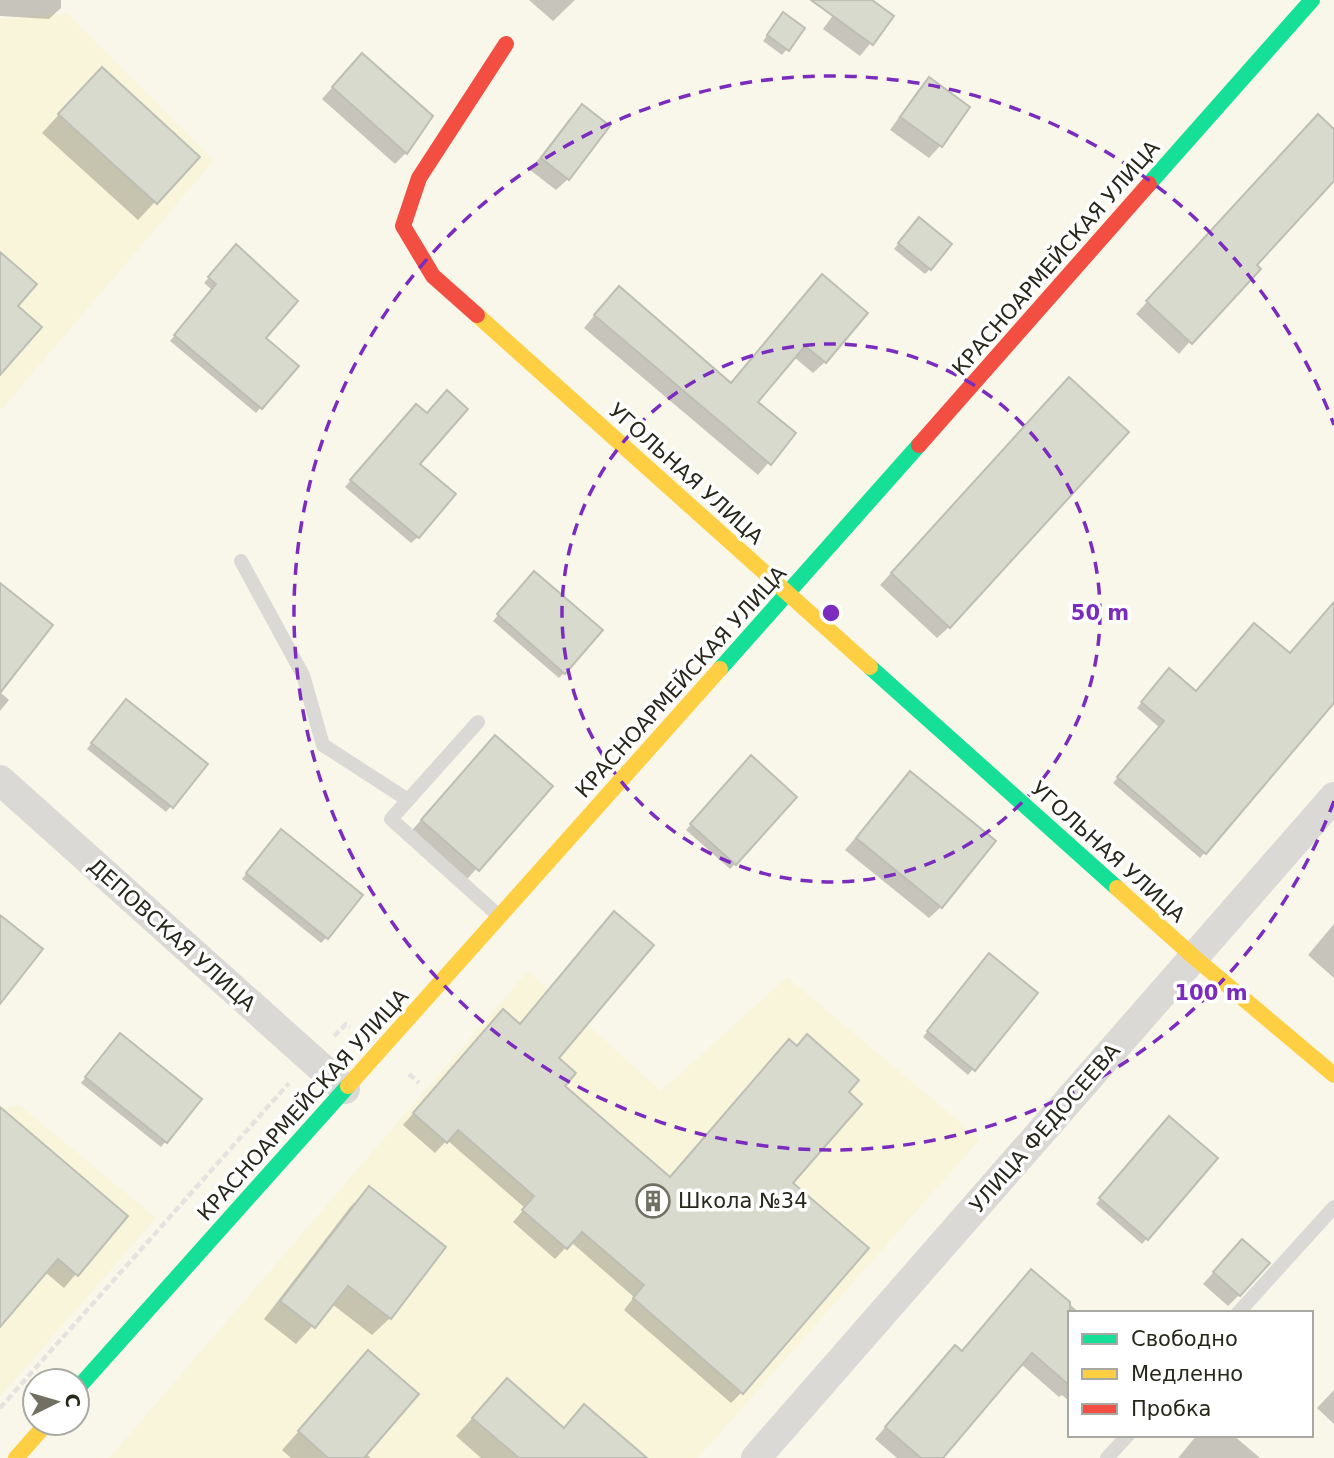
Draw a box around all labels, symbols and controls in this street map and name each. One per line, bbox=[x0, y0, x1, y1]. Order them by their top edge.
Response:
street label: КРАСНОАРМЕЙСКАЯ УЛИЦА bbox=[947, 135, 1165, 380]
street label: УГОЛЬНАЯ УЛИЦА bbox=[604, 399, 768, 550]
street label: КРАСНОАРМЕЙСКАЯ УЛИЦА bbox=[570, 560, 792, 803]
centre of rings bbox=[819, 601, 843, 625]
text: 50 m bbox=[1071, 601, 1129, 625]
street label: УГОЛЬНАЯ УЛИЦА bbox=[1026, 777, 1190, 928]
street label: ДЕПОВСКАЯ УЛИЦА bbox=[83, 854, 261, 1017]
text: 100 m bbox=[1174, 981, 1248, 1005]
street label: КРАСНОАРМЕЙСКАЯ УЛИЦА bbox=[192, 983, 414, 1226]
street label: УЛИЦА ФЕДОСЕЕВА bbox=[965, 1038, 1125, 1217]
building icon: Школа №34 bbox=[634, 1182, 672, 1220]
place label: Школа №34 bbox=[678, 1189, 808, 1213]
legend bbox=[1068, 1311, 1313, 1437]
text: Свободно bbox=[1131, 1327, 1238, 1351]
text: Медленно bbox=[1131, 1362, 1243, 1386]
north arrow bbox=[21, 1367, 91, 1437]
text: С bbox=[61, 1393, 85, 1408]
text: Пробка bbox=[1131, 1397, 1211, 1421]

